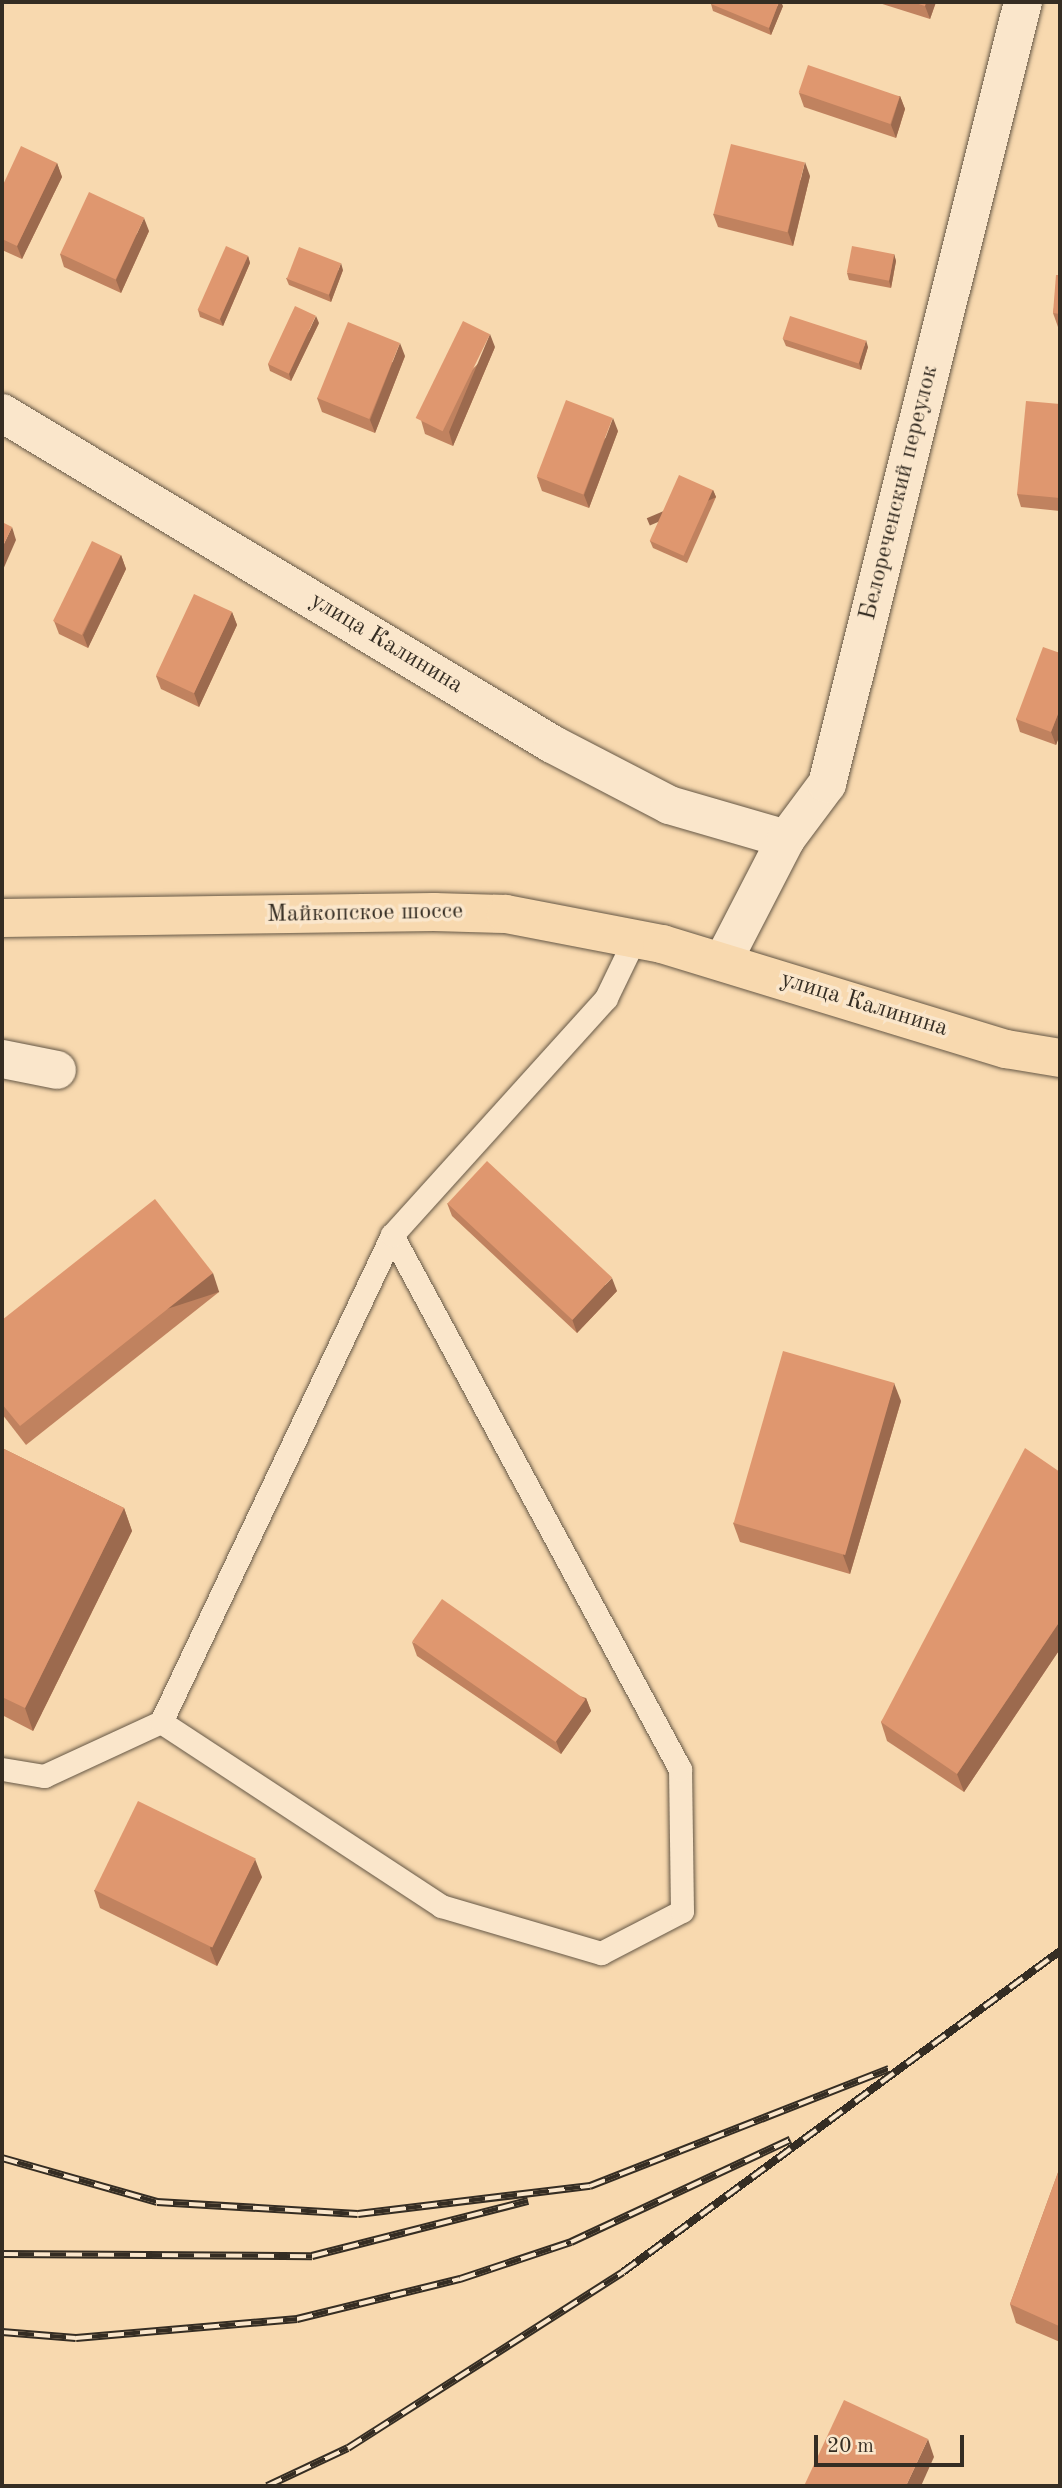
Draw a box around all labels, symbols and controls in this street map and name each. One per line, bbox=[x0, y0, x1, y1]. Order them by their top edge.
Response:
street label: Белореченский переулок bbox=[854, 362, 946, 624]
street label: улица Калинина bbox=[304, 587, 468, 701]
street label: Майкопское шоссе bbox=[267, 898, 463, 930]
street label: улица Калинина bbox=[777, 966, 951, 1044]
scale bar bbox=[817, 2422, 968, 2466]
text: 20 m bbox=[827, 2436, 874, 2457]

